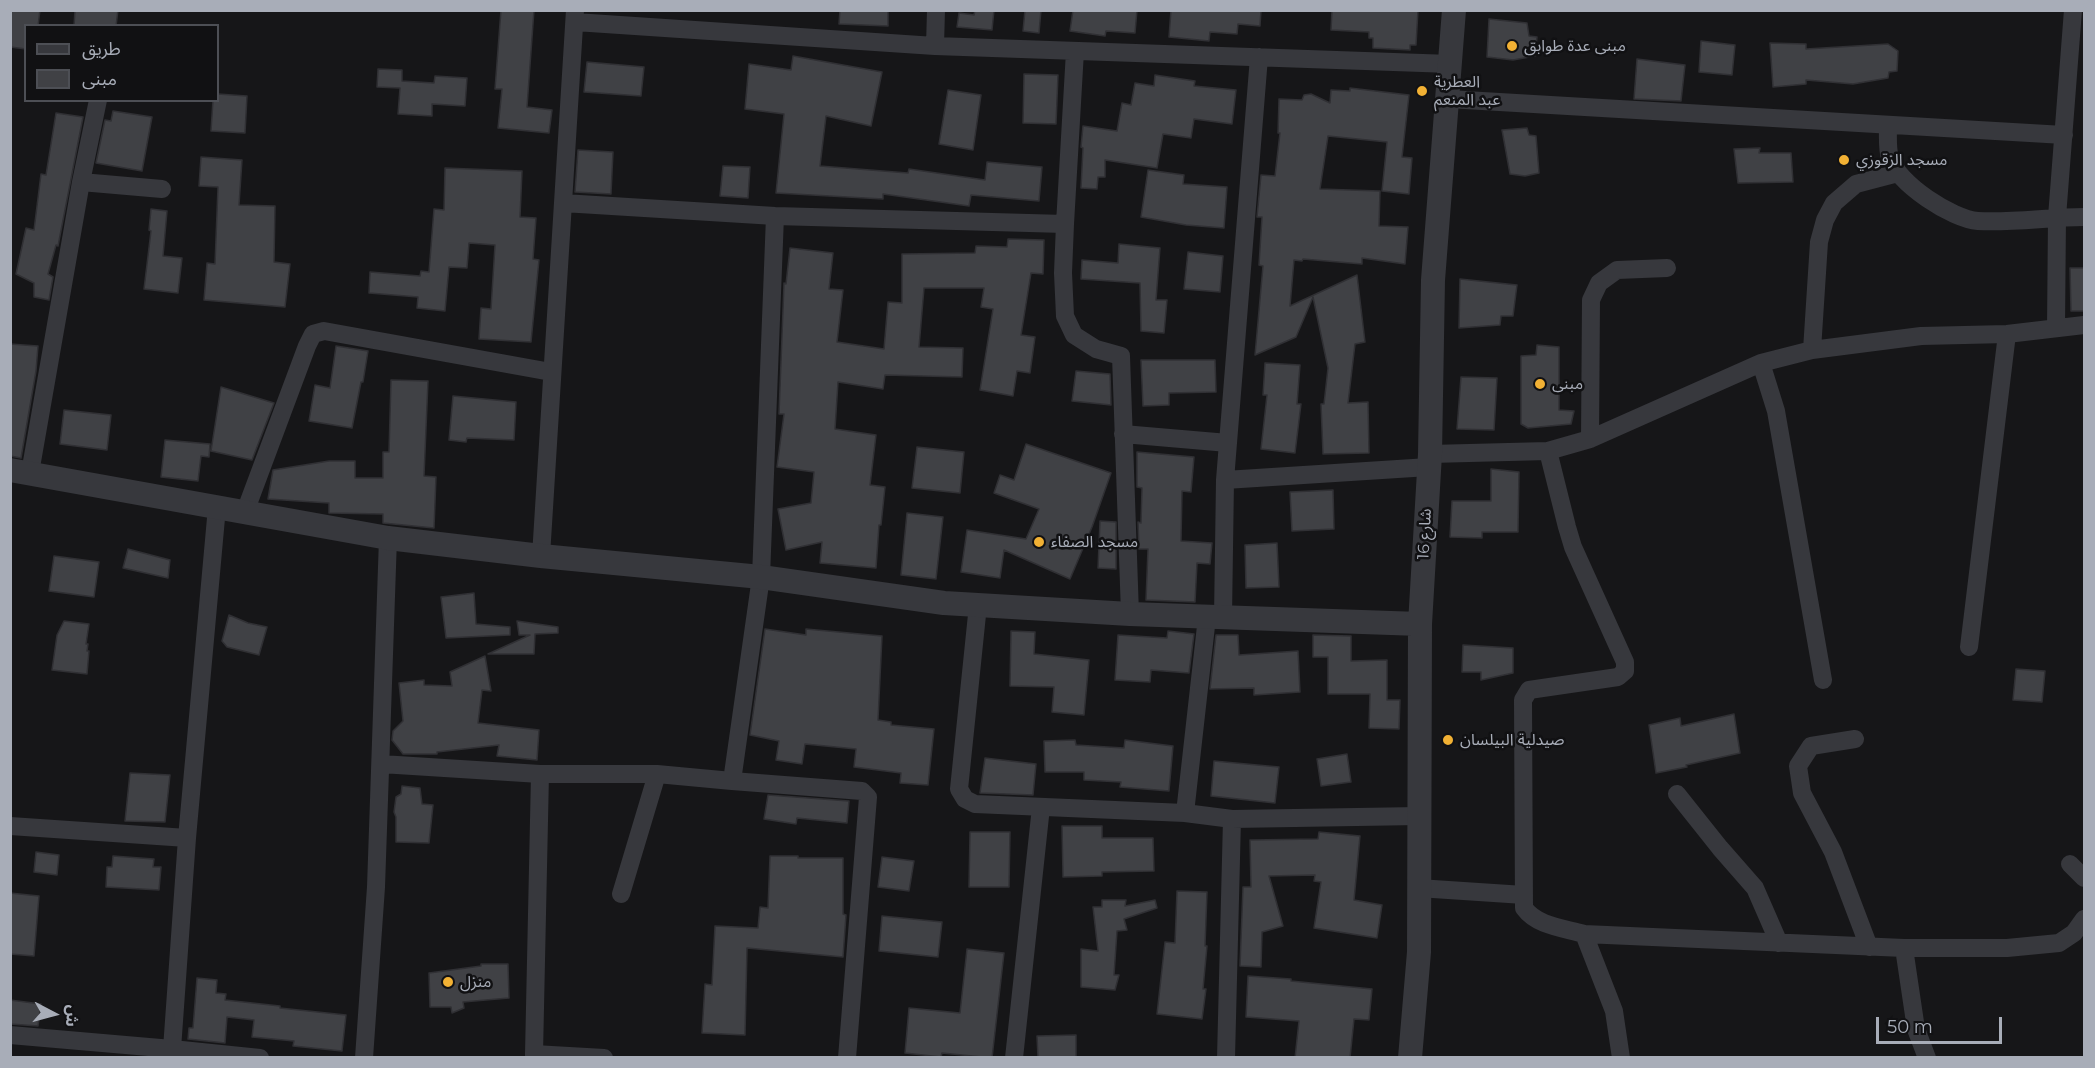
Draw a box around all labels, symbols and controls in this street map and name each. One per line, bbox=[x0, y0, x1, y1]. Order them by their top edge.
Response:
legend bbox=[24, 24, 219, 102]
place label: مبنى عدة طوابق bbox=[1524, 36, 1626, 56]
text: طريق bbox=[82, 38, 121, 60]
marker: مبنى عدة طوابق bbox=[1505, 39, 1519, 53]
text: مبنى bbox=[82, 68, 117, 90]
place label: العطرية عبد المنعم bbox=[1434, 72, 1500, 110]
marker: العطرية عبد المنعم bbox=[1415, 84, 1429, 98]
place label: مسجد الزقوزي bbox=[1856, 150, 1947, 170]
marker: مسجد الزقوزي bbox=[1837, 153, 1851, 167]
place label: مبنى bbox=[1552, 374, 1583, 394]
marker: مبنى bbox=[1533, 377, 1547, 391]
street label: شارع 16 bbox=[1414, 508, 1436, 560]
place label: مسجد الصفاء bbox=[1051, 532, 1138, 552]
marker: مسجد الصفاء bbox=[1032, 535, 1046, 549]
place label: صيدلية البيلسان bbox=[1460, 730, 1564, 750]
marker: صيدلية البيلسان bbox=[1441, 733, 1455, 747]
place label: منزل bbox=[460, 972, 491, 992]
marker: منزل bbox=[441, 975, 455, 989]
north arrow bbox=[24, 984, 84, 1044]
text: ش bbox=[62, 1004, 83, 1028]
scale bar bbox=[1879, 1005, 2005, 1043]
text: 50 m bbox=[1887, 1016, 1933, 1038]

